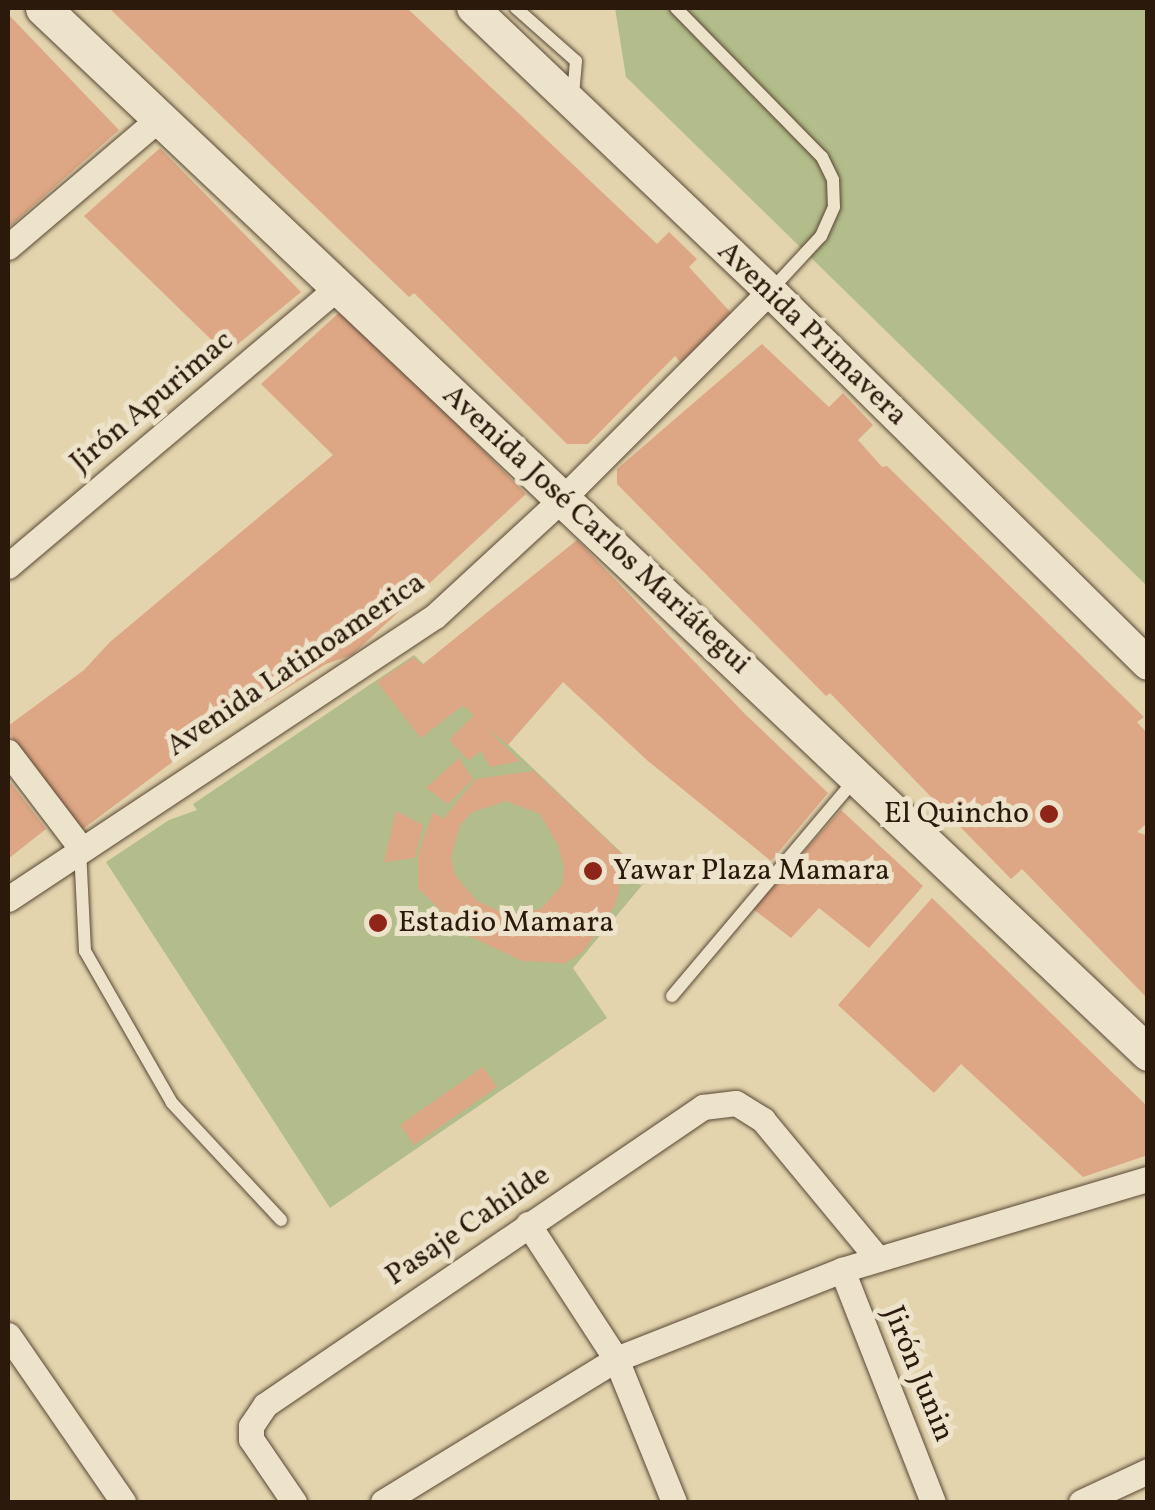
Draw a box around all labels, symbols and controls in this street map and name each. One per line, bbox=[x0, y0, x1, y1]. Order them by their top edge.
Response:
street label: Avenida Primavera bbox=[709, 234, 915, 434]
street label: Jirón Apurimac bbox=[63, 323, 241, 481]
street label: Avenida José Carlos Mariátegui bbox=[434, 378, 758, 682]
street label: Avenida Latinoamerica bbox=[160, 565, 432, 765]
place label: El Quincho bbox=[884, 796, 1029, 832]
marker: El Quincho bbox=[1038, 803, 1060, 825]
place label: Yawar Plaza Mamara bbox=[613, 853, 890, 889]
marker: Yawar Plaza Mamara bbox=[582, 860, 604, 882]
place label: Estadio Mamara bbox=[398, 905, 614, 941]
marker: Estadio Mamara bbox=[367, 912, 389, 934]
street label: Pasaje Cahilde bbox=[379, 1158, 557, 1294]
street label: Jirón Junin bbox=[875, 1301, 961, 1447]

